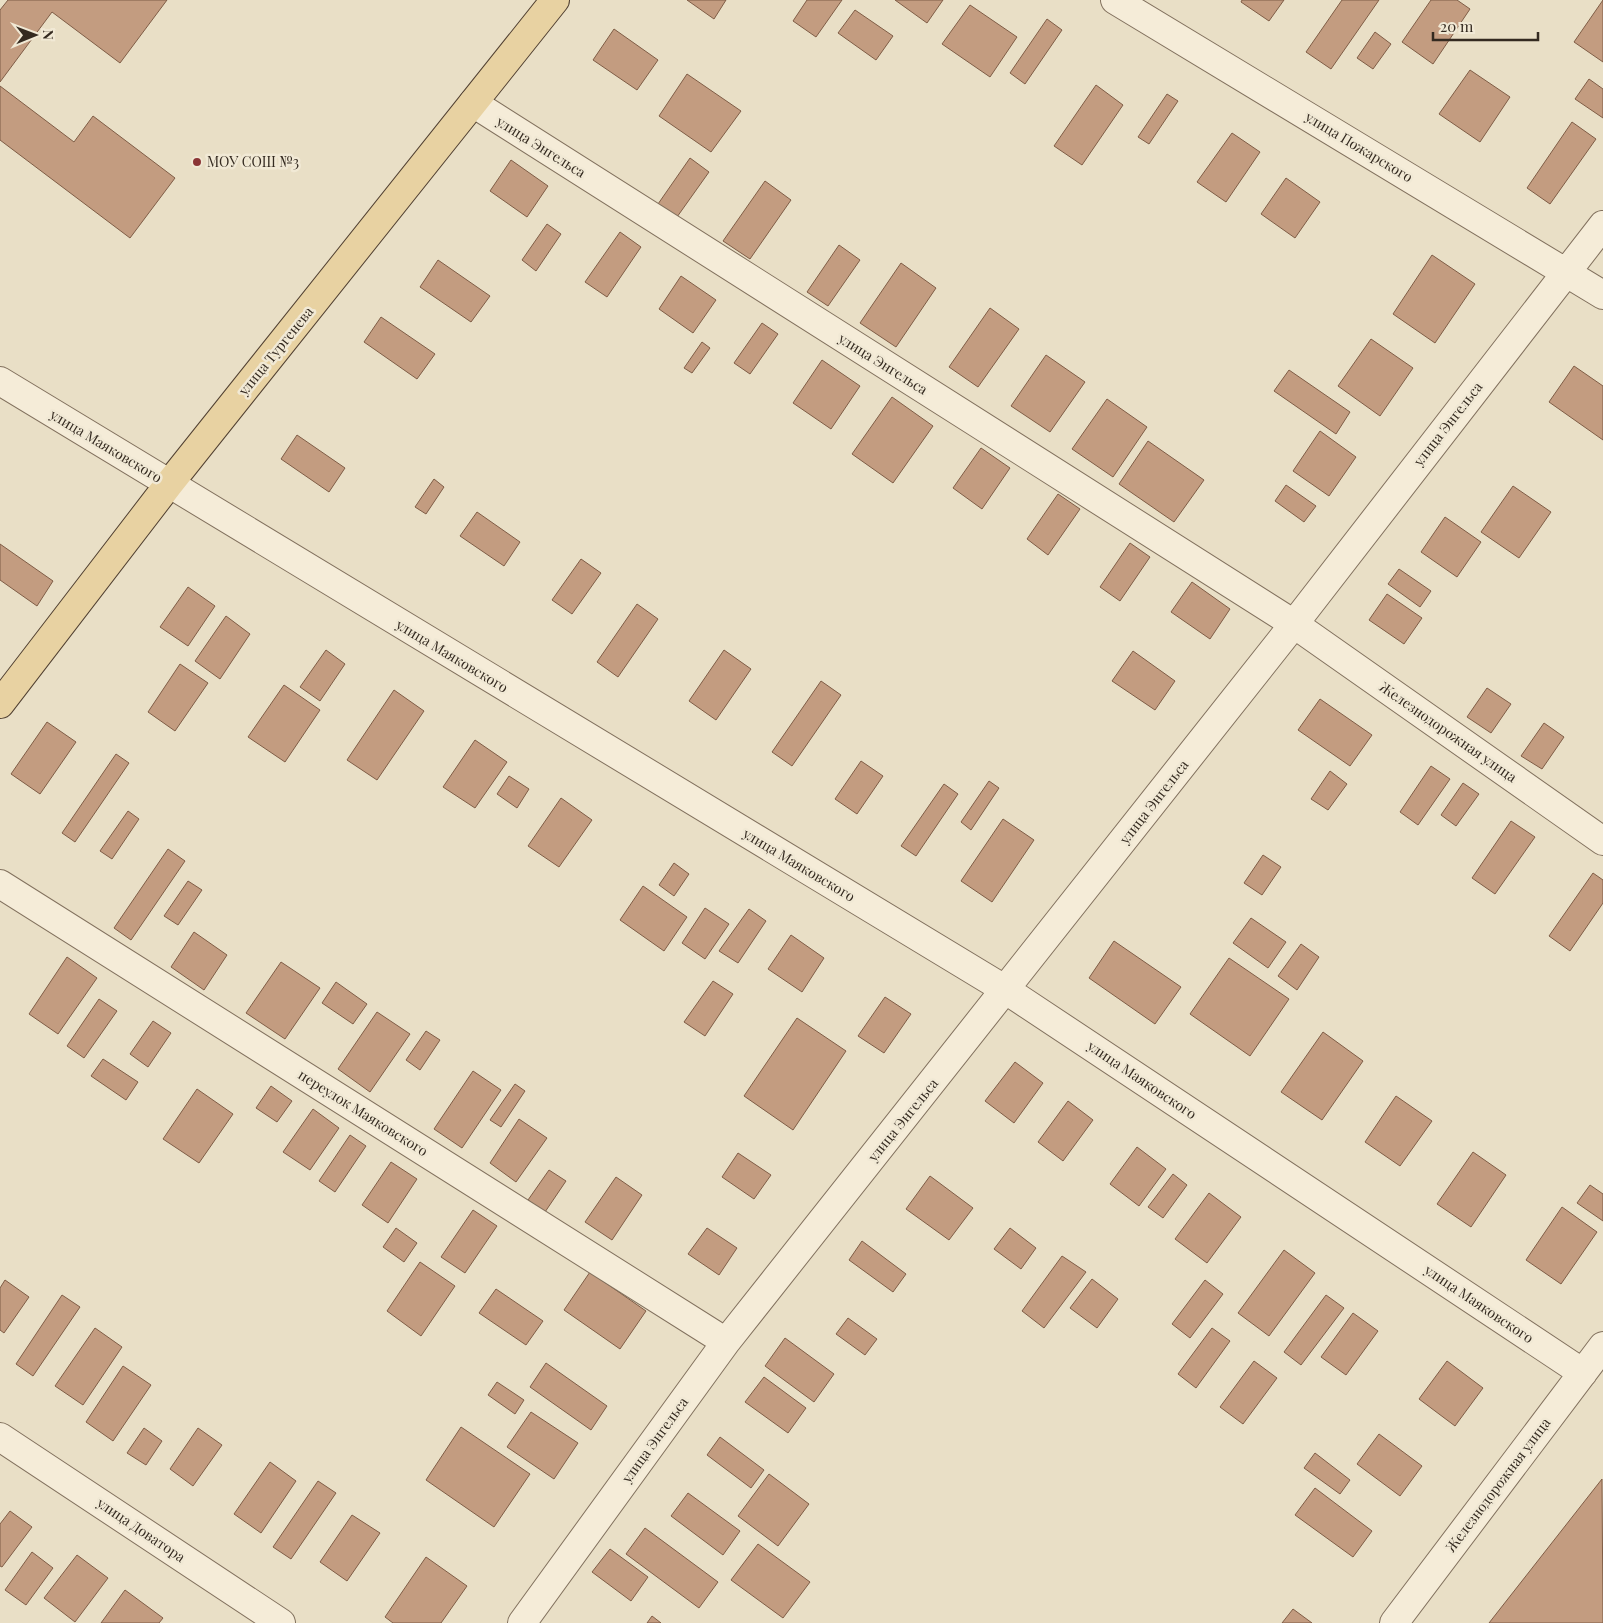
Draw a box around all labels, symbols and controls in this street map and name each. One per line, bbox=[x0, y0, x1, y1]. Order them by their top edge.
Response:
north arrow bbox=[10, 10, 60, 60]
scale bar bbox=[1433, 10, 1538, 42]
text: 20 m bbox=[1440, 16, 1474, 36]
text: N bbox=[39, 30, 58, 40]
street label: улица Пожарского bbox=[1301, 106, 1417, 186]
street label: улица Энгельса bbox=[492, 111, 589, 182]
place label: МОУ СОШ №3 bbox=[207, 152, 299, 171]
marker: МОУ СОШ №3 bbox=[191, 156, 203, 168]
street label: улица Тургенева bbox=[233, 302, 317, 400]
street label: улица Энгельса bbox=[834, 328, 931, 399]
street label: улица Энгельса bbox=[1408, 378, 1486, 470]
street label: улица Маяковского bbox=[46, 404, 166, 487]
street label: улица Маяковского bbox=[392, 614, 512, 697]
street label: Железнодорожная улица bbox=[1376, 677, 1521, 786]
street label: улица Энгельса bbox=[1114, 756, 1192, 848]
street label: улица Маяковского bbox=[739, 823, 859, 906]
street label: улица Маяковского bbox=[1083, 1036, 1201, 1123]
street label: переулок Маяковского bbox=[295, 1065, 432, 1160]
street label: улица Энгельса bbox=[863, 1074, 942, 1166]
street label: улица Маяковского bbox=[1420, 1260, 1538, 1347]
street label: улица Энгельса bbox=[616, 1393, 692, 1487]
street label: Железнодорожная улица bbox=[1441, 1414, 1554, 1556]
street label: улица Доватора bbox=[93, 1492, 189, 1566]

